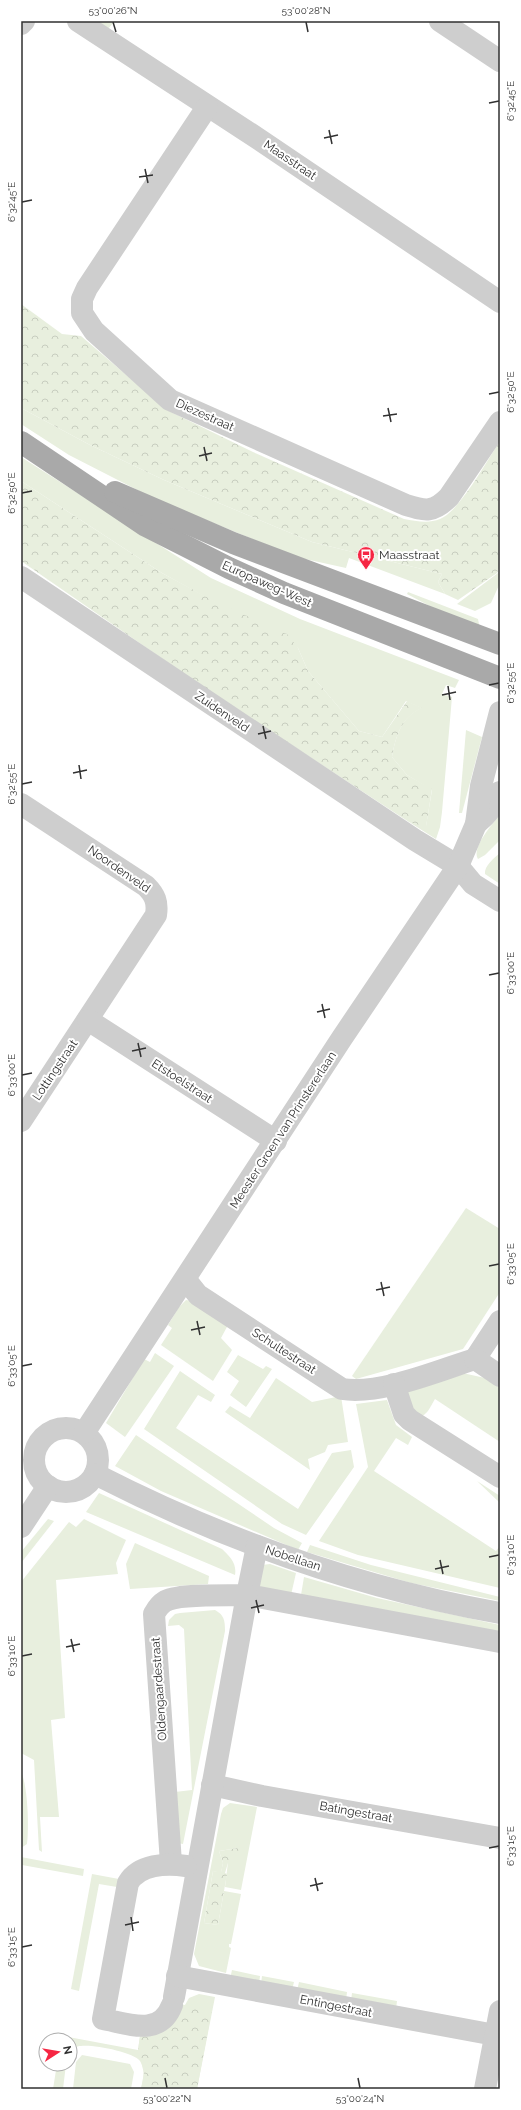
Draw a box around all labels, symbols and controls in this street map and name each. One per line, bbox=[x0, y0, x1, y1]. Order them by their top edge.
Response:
text: 53°00'26"N bbox=[88, 5, 138, 16]
text: 53°00'28"N bbox=[282, 5, 330, 16]
text: 6°32'45"E bbox=[505, 81, 516, 121]
street label: Maasstraat bbox=[261, 137, 319, 183]
text: 6°32'45"E bbox=[6, 182, 17, 222]
text: 6°32'50"E bbox=[505, 371, 516, 413]
street label: Diezestraat bbox=[174, 396, 236, 434]
text: 6°32'50"E bbox=[6, 472, 17, 514]
bus stop icon: Maasstraat bbox=[356, 545, 376, 570]
place label: Maasstraat bbox=[379, 548, 439, 562]
street label: Europaweg-West bbox=[220, 558, 314, 610]
text: 6°32'55"E bbox=[505, 663, 516, 703]
street label: Zuidenveld bbox=[192, 689, 252, 735]
text: 6°32'55"E bbox=[6, 764, 17, 804]
street label: Noordenveld bbox=[85, 842, 153, 896]
text: 6°33'00"E bbox=[505, 952, 516, 994]
street label: Lottingstraat bbox=[30, 1037, 80, 1103]
street label: Meester Groen van Prinstererlaan bbox=[227, 1049, 339, 1211]
text: 6°33'00"E bbox=[6, 1054, 17, 1096]
street label: Etstoelstraat bbox=[149, 1056, 215, 1106]
text: 6°33'05"E bbox=[505, 1243, 516, 1285]
street label: Schultestraat bbox=[249, 1325, 319, 1377]
text: 6°33'05"E bbox=[6, 1345, 17, 1387]
text: 6°33'10"E bbox=[505, 1535, 516, 1575]
street label: Nobellaan bbox=[264, 1542, 322, 1574]
text: 6°33'10"E bbox=[6, 1636, 17, 1676]
street label: Oldengaardestraat bbox=[148, 1637, 170, 1741]
street label: Batingestraat bbox=[319, 1799, 393, 1825]
text: 6°33'15"E bbox=[505, 1826, 516, 1866]
text: 6°33'15"E bbox=[6, 1927, 17, 1967]
street label: Entingestraat bbox=[299, 1992, 373, 2020]
north arrow bbox=[38, 2032, 78, 2072]
text: N bbox=[60, 2045, 75, 2055]
text: 53°00'22"N bbox=[143, 2093, 191, 2104]
text: 53°00'24"N bbox=[336, 2093, 384, 2104]

